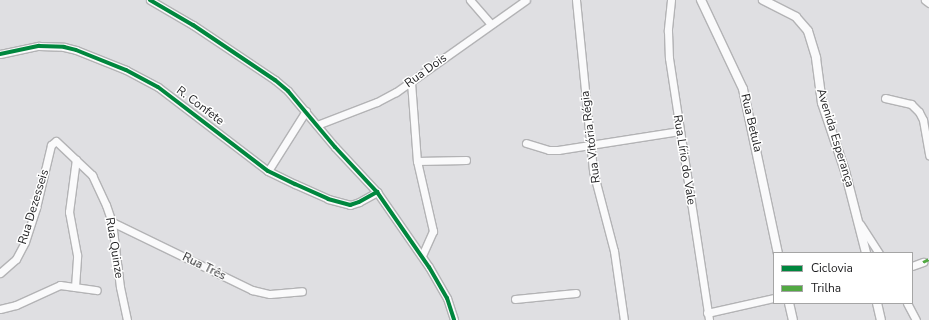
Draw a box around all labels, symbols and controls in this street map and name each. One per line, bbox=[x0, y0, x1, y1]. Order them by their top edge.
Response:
street label: Rua Dois bbox=[402, 51, 450, 91]
street label: R. Confete bbox=[173, 83, 227, 129]
street label: Avenida Esperança bbox=[813, 87, 857, 189]
street label: Rua Vitória Régia bbox=[578, 90, 604, 184]
street label: Rua Betula bbox=[737, 92, 765, 154]
street label: Rua Lírio do Vale bbox=[670, 114, 698, 206]
street label: Rua Dezesseis bbox=[16, 168, 52, 246]
street label: Rua Quinze bbox=[102, 216, 126, 280]
street label: Rua Três bbox=[180, 250, 228, 284]
legend bbox=[773, 252, 913, 304]
text: Ciclovia bbox=[811, 260, 853, 276]
text: Trilha bbox=[811, 280, 841, 296]

